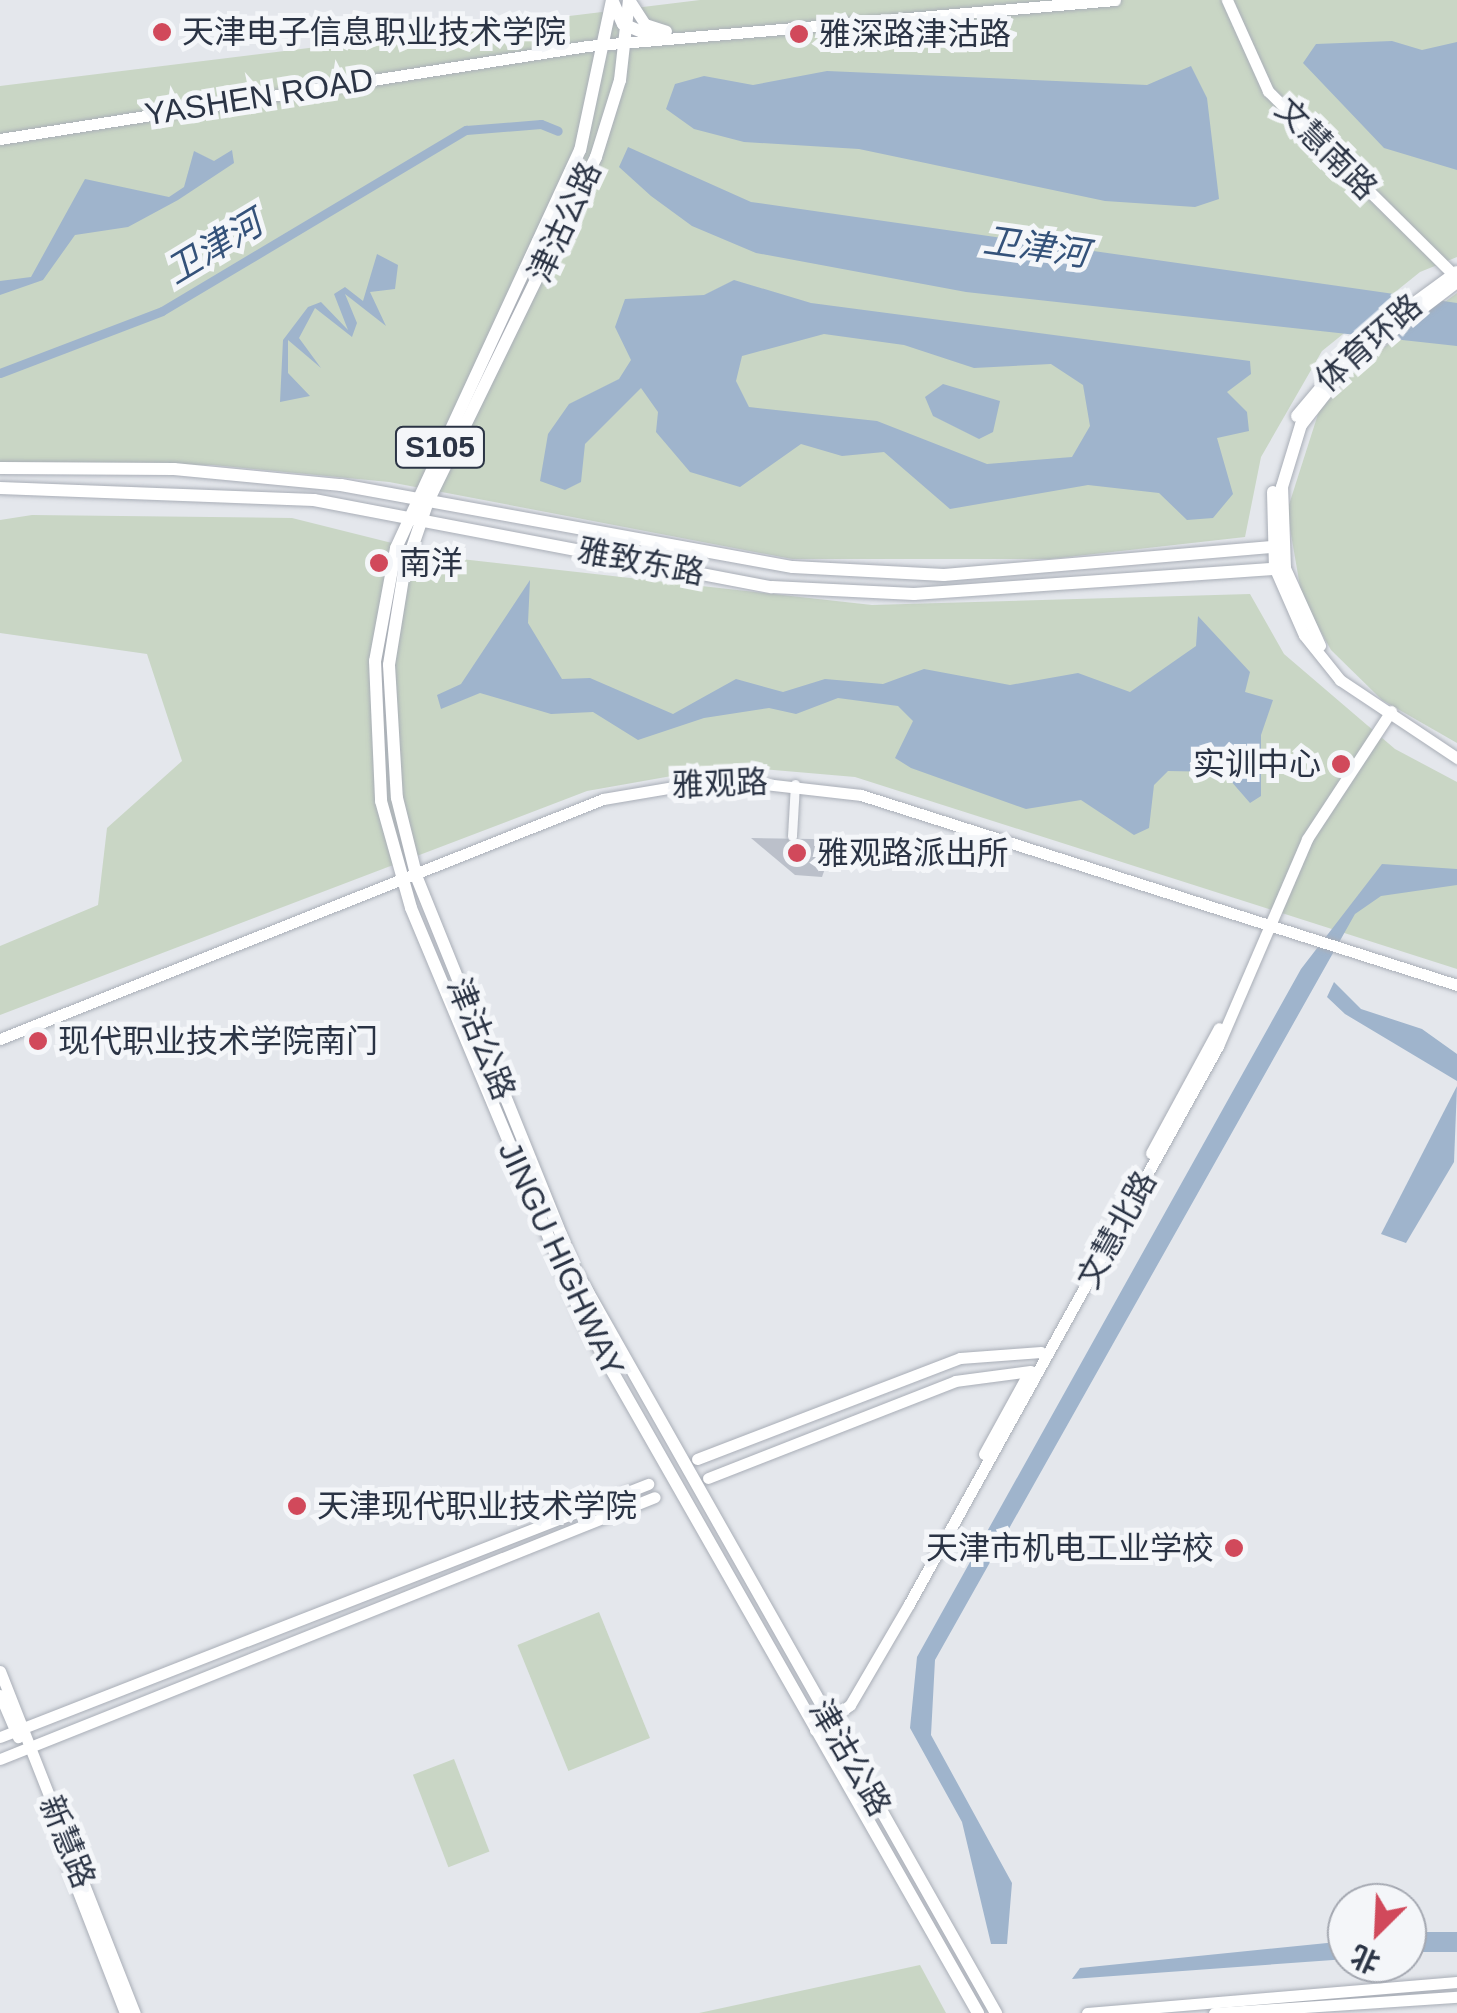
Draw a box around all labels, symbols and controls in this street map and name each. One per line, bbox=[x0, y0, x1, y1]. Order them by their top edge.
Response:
place label: 天津电子信息职业技术学院 bbox=[182, 13, 566, 51]
place label: 雅深路津沽路 bbox=[819, 15, 1011, 53]
marker: 天津电子信息职业技术学院 bbox=[151, 21, 173, 43]
marker: 雅深路津沽路 bbox=[788, 23, 810, 45]
street label: YASHEN ROAD bbox=[142, 60, 376, 134]
street label: 文慧南路 bbox=[1267, 90, 1385, 208]
street label: 津沽公路 bbox=[521, 156, 609, 288]
water label: 卫津河 bbox=[158, 202, 270, 292]
water label: 卫津河 bbox=[981, 219, 1091, 275]
street label: 体育环路 bbox=[1308, 287, 1430, 399]
road number: S105 bbox=[392, 422, 488, 472]
street label: 雅致东路 bbox=[575, 531, 707, 593]
place label: 南洋 bbox=[399, 544, 463, 582]
marker: 南洋 bbox=[368, 552, 390, 574]
place label: 实训中心 bbox=[1193, 745, 1321, 783]
marker: 实训中心 bbox=[1330, 753, 1352, 775]
street label: 雅观路 bbox=[671, 763, 769, 805]
place label: 雅观路派出所 bbox=[817, 834, 1009, 872]
marker: 雅观路派出所 bbox=[786, 842, 808, 864]
street label: 津沽公路 bbox=[439, 972, 523, 1106]
place label: 现代职业技术学院南门 bbox=[58, 1022, 378, 1060]
marker: 现代职业技术学院南门 bbox=[27, 1030, 49, 1052]
street label: JINGU HIGHWAY bbox=[490, 1136, 632, 1382]
street label: 文慧北路 bbox=[1069, 1165, 1165, 1295]
place label: 天津现代职业技术学院 bbox=[317, 1487, 637, 1525]
marker: 天津现代职业技术学院 bbox=[286, 1495, 308, 1517]
place label: 天津市机电工业学校 bbox=[926, 1529, 1214, 1567]
marker: 天津市机电工业学校 bbox=[1223, 1537, 1245, 1559]
street label: 津沽公路 bbox=[801, 1693, 899, 1823]
street label: 新慧路 bbox=[31, 1790, 103, 1894]
north arrow bbox=[1327, 1883, 1427, 1983]
text: 北 bbox=[1346, 1939, 1385, 1979]

